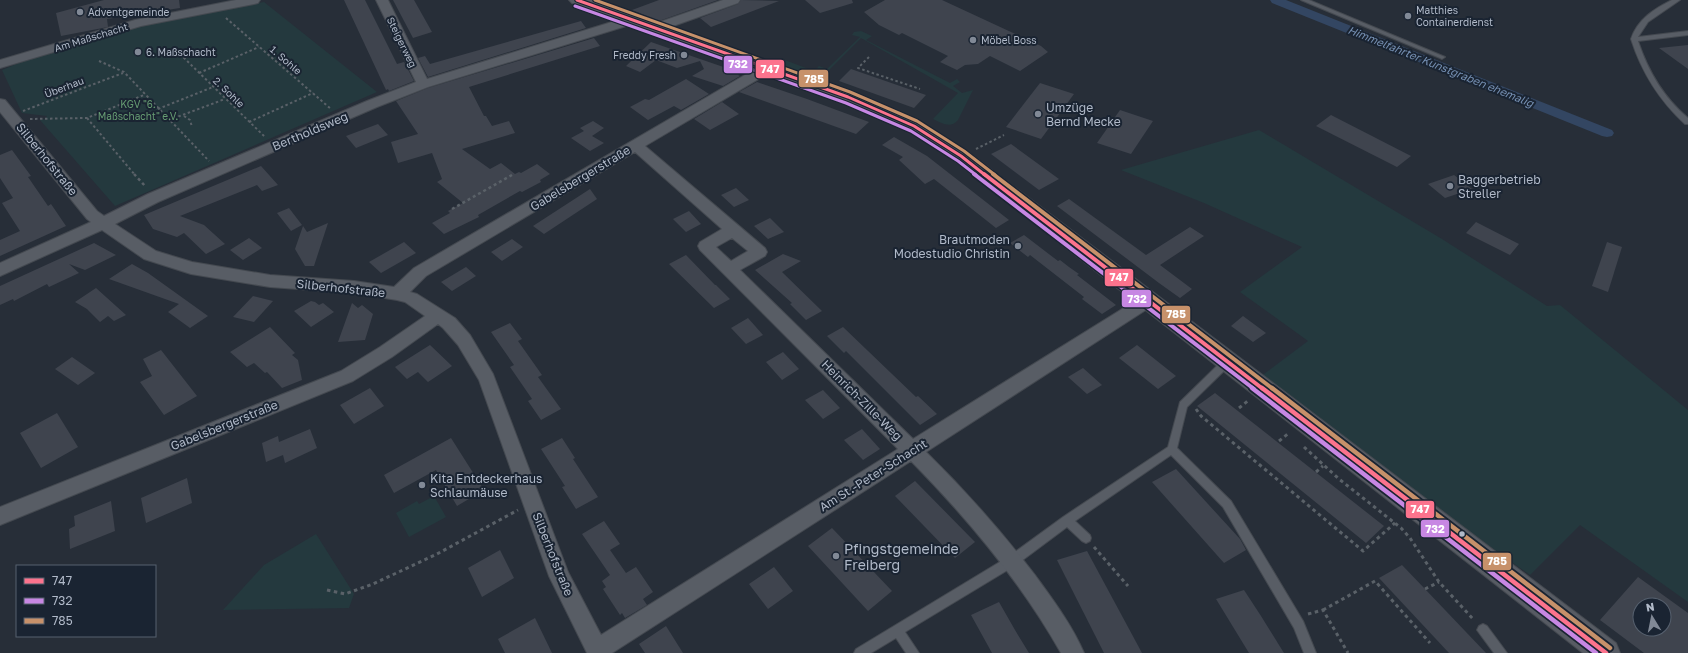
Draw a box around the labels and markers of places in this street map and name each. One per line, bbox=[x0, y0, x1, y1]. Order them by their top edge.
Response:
place label: Matthies Containerdienst bbox=[1416, 4, 1493, 28]
place label: Adventgemeinde bbox=[88, 6, 170, 18]
marker: Adventgemeinde bbox=[75, 7, 85, 17]
marker: Matthies Containerdienst bbox=[1403, 11, 1413, 21]
place label: Möbel Boss bbox=[981, 34, 1037, 46]
marker: Möbel Boss bbox=[968, 35, 978, 45]
place label: 6. Maßschacht bbox=[146, 46, 216, 58]
marker: 6. Maßschacht bbox=[133, 47, 143, 57]
place label: Freddy Fresh bbox=[613, 49, 676, 61]
marker: Freddy Fresh bbox=[679, 50, 689, 60]
place label: Umzüge Bernd Mecke bbox=[1046, 100, 1121, 129]
marker: Umzüge Bernd Mecke bbox=[1033, 109, 1043, 119]
place label: Baggerbetrieb Streller bbox=[1458, 172, 1541, 201]
marker: Baggerbetrieb Streller bbox=[1445, 181, 1455, 191]
place label: Brautmoden Modestudio Christin bbox=[894, 232, 1010, 261]
marker: Brautmoden Modestudio Christin bbox=[1013, 241, 1023, 251]
place label: Kita Entdeckerhaus Schlaumäuse bbox=[430, 471, 542, 500]
marker: Kita Entdeckerhaus Schlaumäuse bbox=[417, 480, 427, 490]
unlabelled marker bbox=[1457, 529, 1467, 539]
place label: Pfingstgemeinde Freiberg bbox=[844, 540, 959, 573]
marker: Pfingstgemeinde Freiberg bbox=[831, 551, 841, 561]

